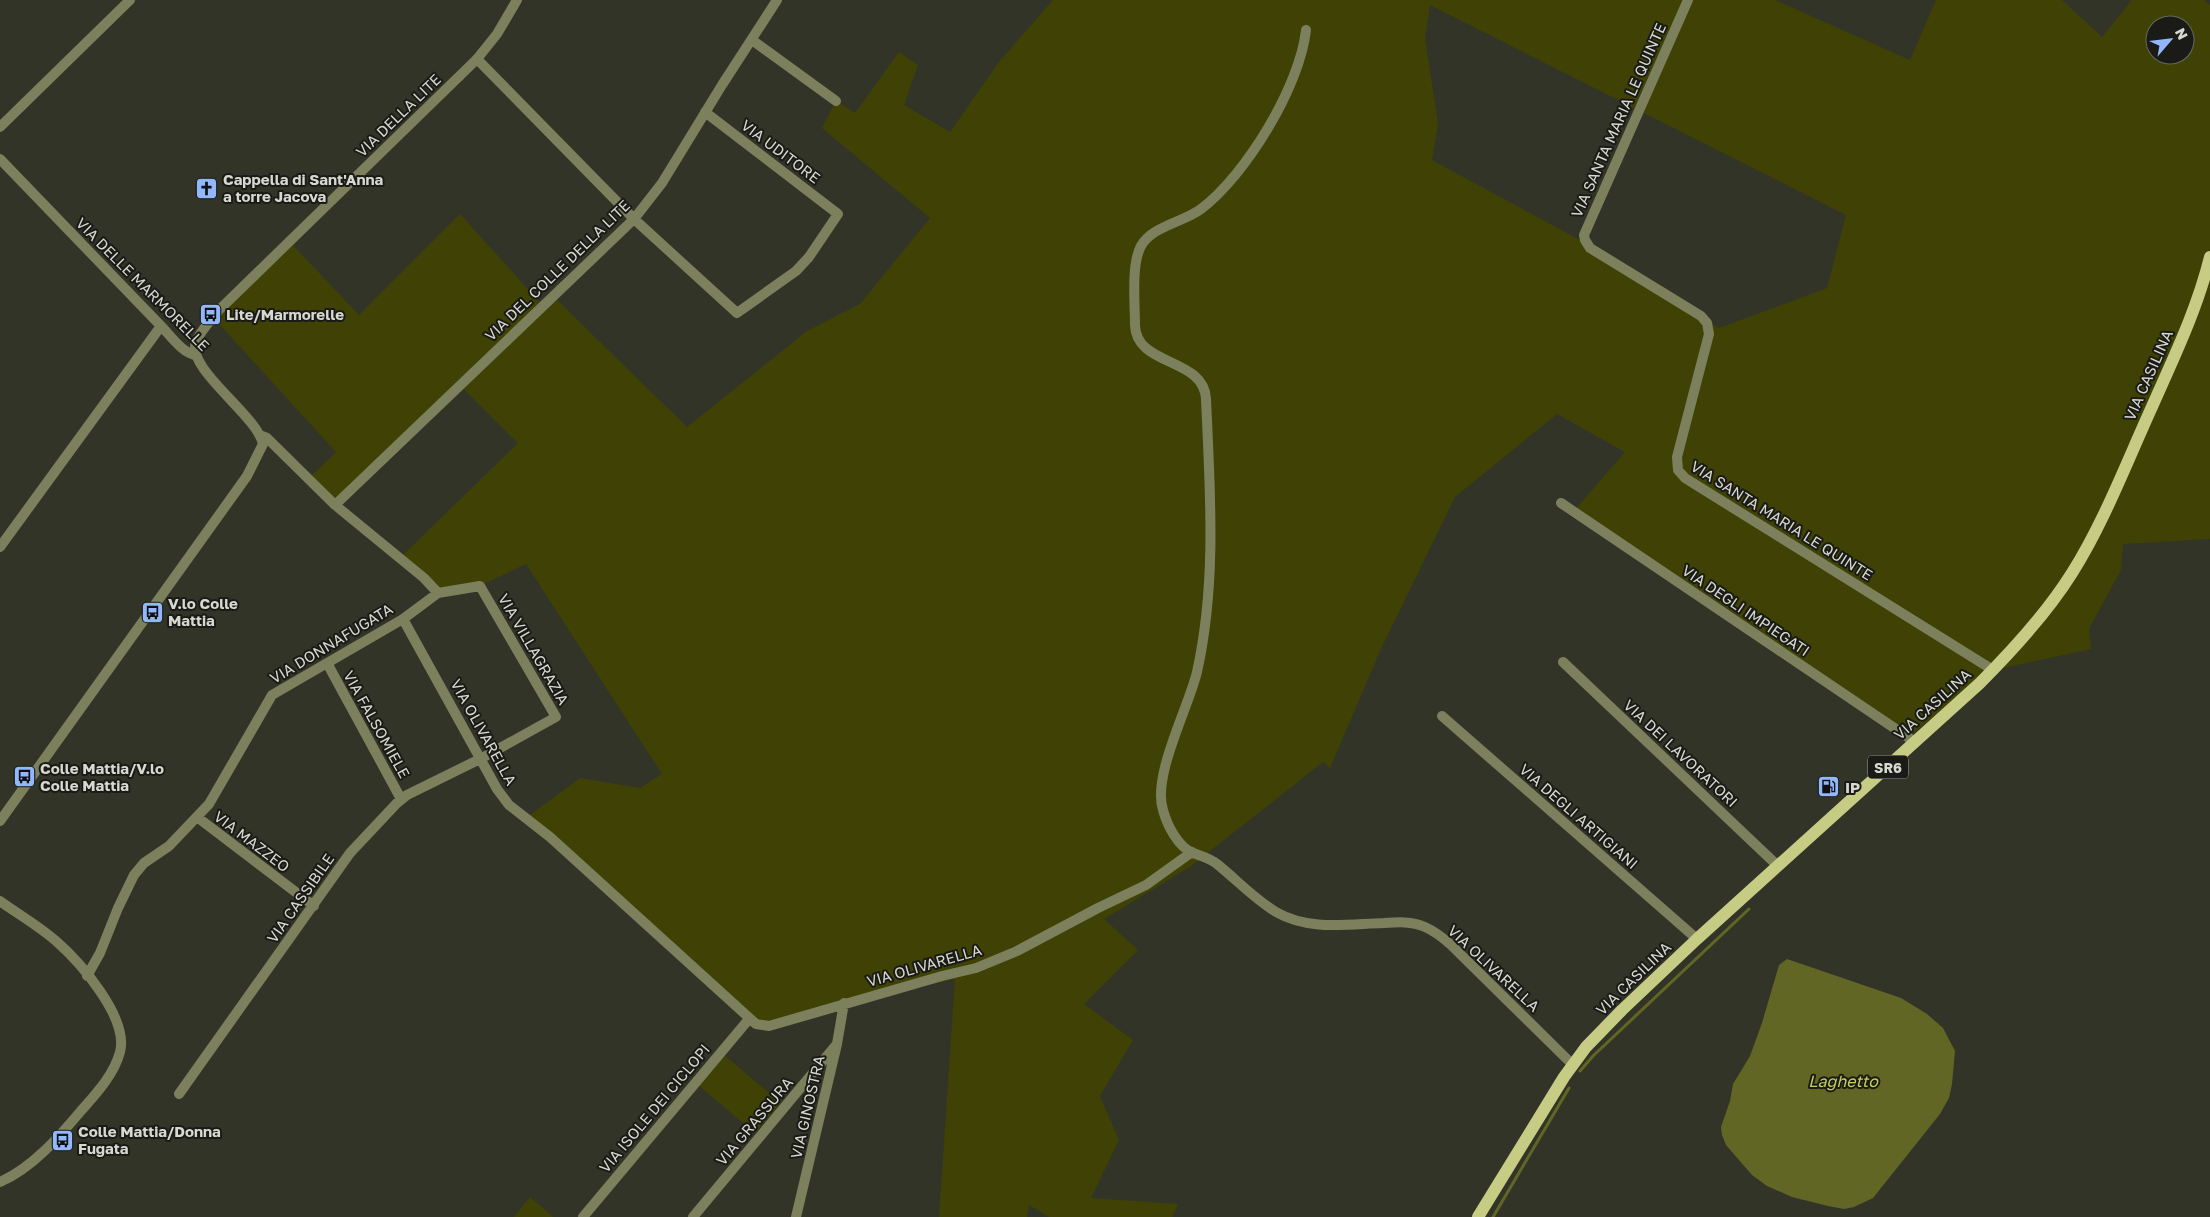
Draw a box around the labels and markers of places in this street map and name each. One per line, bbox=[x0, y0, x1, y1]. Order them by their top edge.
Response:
place label: Cappella di Sant'Anna a torre Jacova bbox=[223, 170, 384, 205]
church icon: Cappella di Sant'Anna a torre Jacova bbox=[195, 176, 219, 200]
bus stop icon: Lite/Marmorelle bbox=[198, 302, 222, 326]
place label: Lite/Marmorelle bbox=[226, 305, 344, 323]
place label: V.lo Colle Mattia bbox=[168, 594, 238, 629]
bus stop icon: V.lo Colle Mattia bbox=[140, 600, 164, 624]
place label: Colle Mattia/V.lo Colle Mattia bbox=[40, 759, 164, 794]
bus stop icon: Colle Mattia/V.lo Colle Mattia bbox=[12, 765, 36, 789]
fuel station icon: IP bbox=[1817, 775, 1841, 799]
place label: IP bbox=[1845, 778, 1860, 796]
place label: Colle Mattia/Donna Fugata bbox=[78, 1122, 221, 1157]
bus stop icon: Colle Mattia/Donna Fugata bbox=[50, 1128, 74, 1152]

